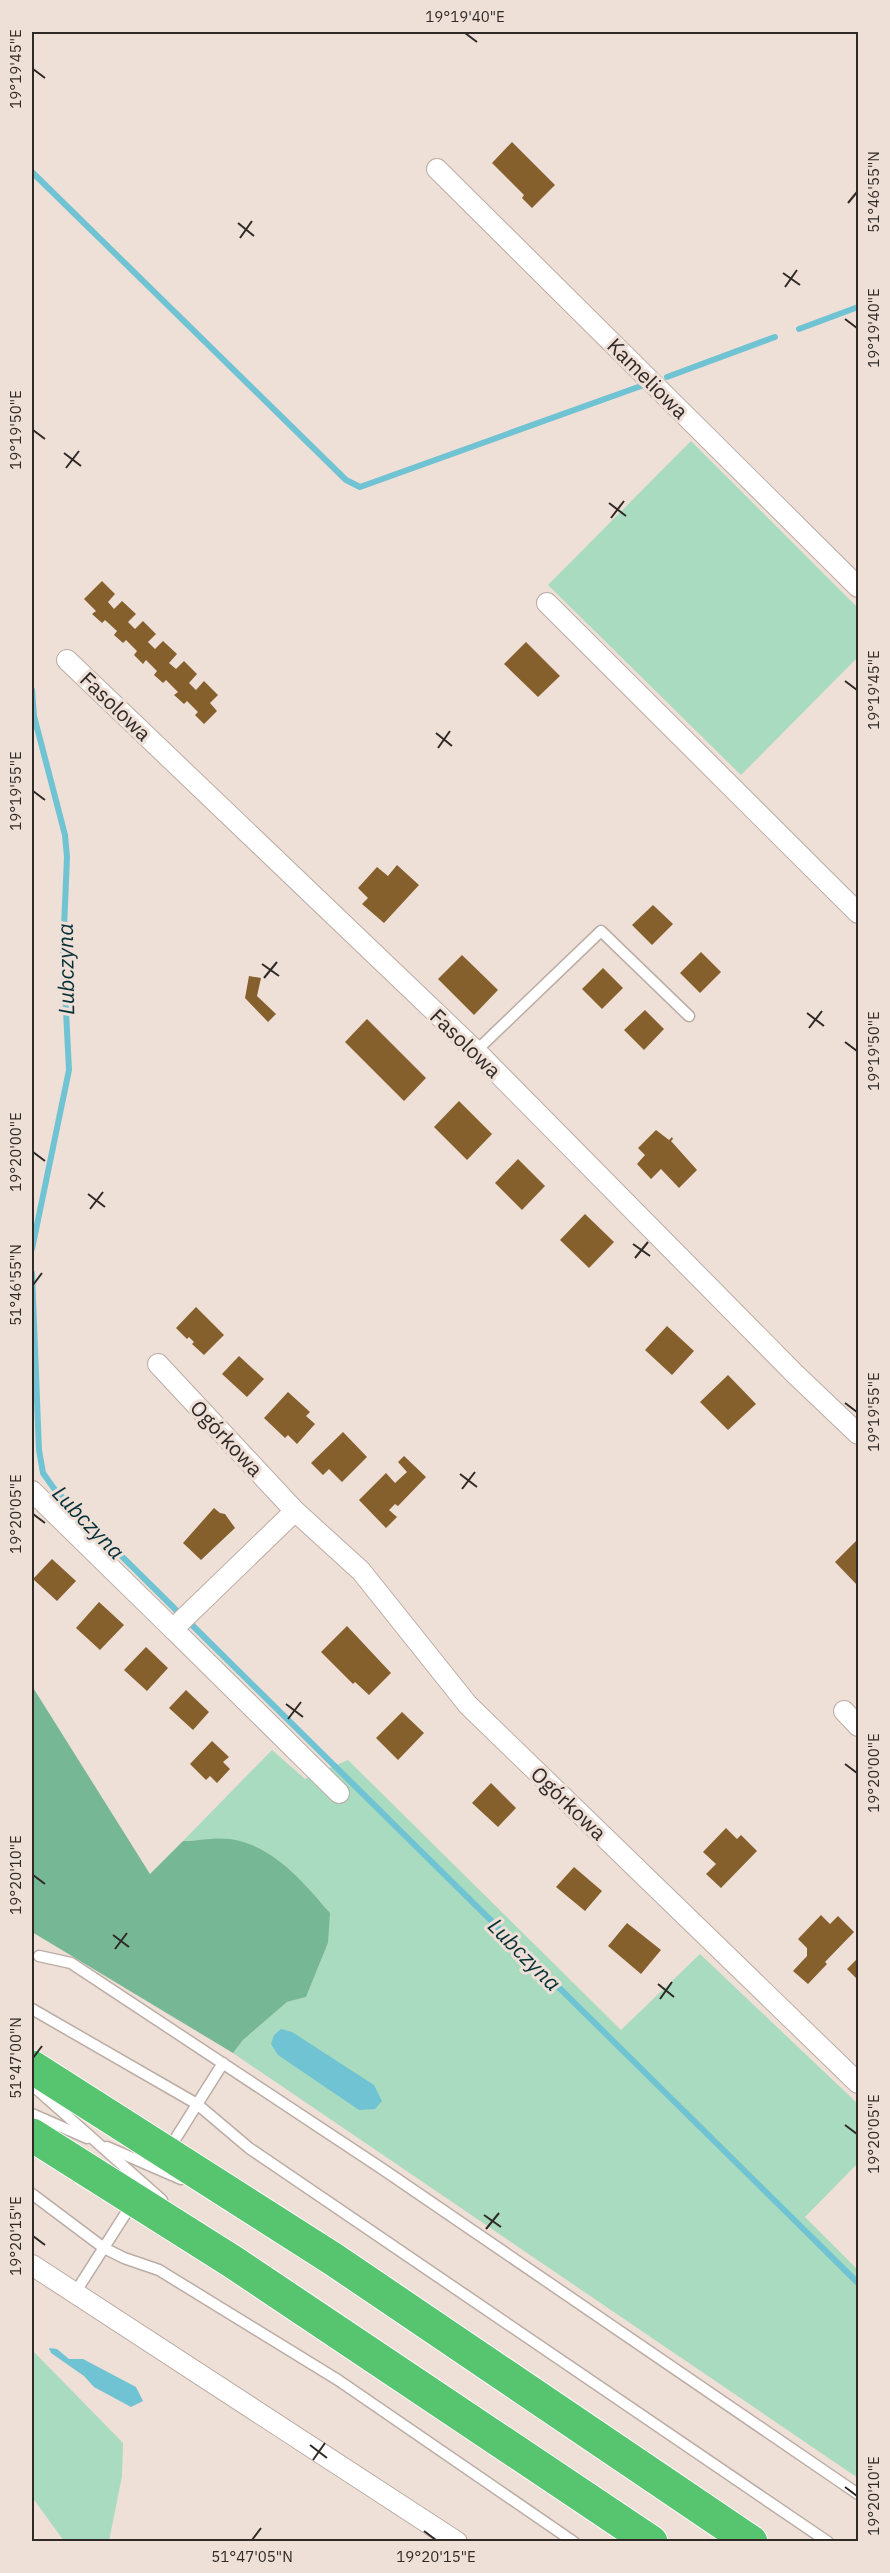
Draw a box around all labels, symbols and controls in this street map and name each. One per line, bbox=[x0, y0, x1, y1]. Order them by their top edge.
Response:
text: 19°19'40"E bbox=[425, 7, 505, 26]
text: 19°19'45"E bbox=[6, 29, 25, 109]
text: 51°46'55"N bbox=[864, 151, 883, 233]
text: 19°19'40"E bbox=[864, 288, 883, 368]
street label: Kameliowa bbox=[601, 331, 695, 425]
text: 19°19'50"E bbox=[6, 390, 25, 470]
text: 19°19'45"E bbox=[864, 650, 883, 730]
street label: Fasolowa bbox=[74, 665, 158, 747]
text: 19°19'55"E bbox=[6, 751, 25, 831]
water label: Lubczyna bbox=[50, 923, 80, 1015]
street label: Fasolowa bbox=[424, 1002, 508, 1084]
text: 19°19'50"E bbox=[864, 1011, 883, 1091]
text: 19°20'00"E bbox=[6, 1112, 25, 1192]
text: 51°46'55"N bbox=[6, 1244, 25, 1326]
text: 19°19'55"E bbox=[864, 1372, 883, 1452]
street label: Ogórkowa bbox=[184, 1394, 270, 1482]
text: 19°20'05"E bbox=[6, 1474, 25, 1554]
water label: Lubczyna bbox=[47, 1479, 131, 1565]
text: 19°20'00"E bbox=[864, 1733, 883, 1813]
street label: Ogórkowa bbox=[525, 1760, 613, 1846]
text: 19°20'10"E bbox=[6, 1835, 25, 1915]
water label: Lubczyna bbox=[482, 1911, 568, 1997]
text: 51°47'00"N bbox=[6, 2017, 25, 2099]
text: 19°20'05"E bbox=[864, 2094, 883, 2174]
text: 19°20'15"E bbox=[6, 2196, 25, 2276]
text: 19°20'10"E bbox=[864, 2456, 883, 2536]
text: 51°47'05"N bbox=[211, 2547, 293, 2566]
text: 19°20'15"E bbox=[396, 2547, 476, 2566]

